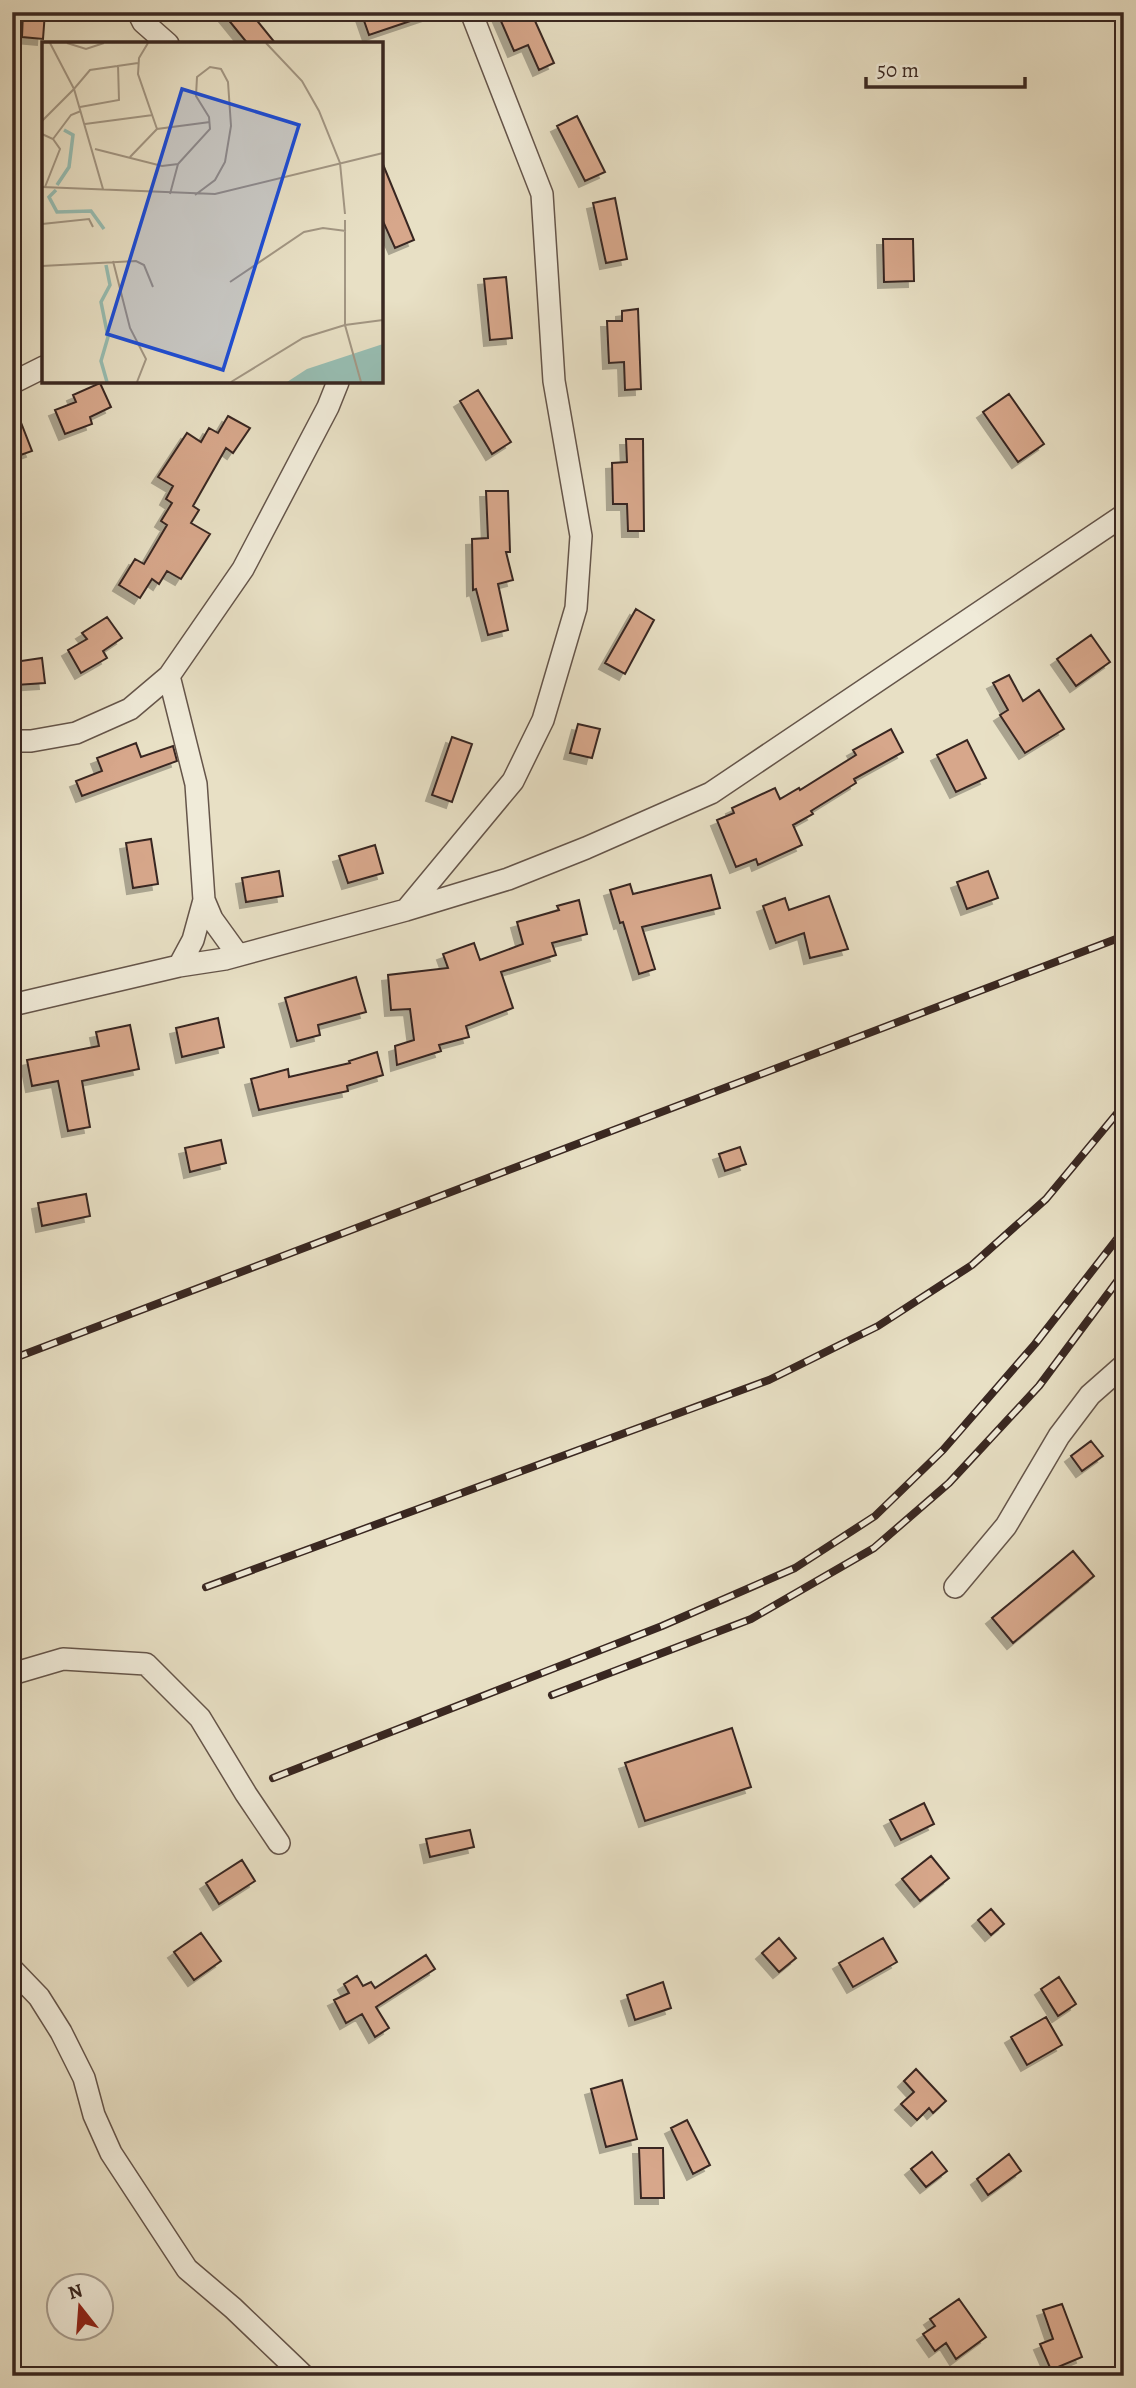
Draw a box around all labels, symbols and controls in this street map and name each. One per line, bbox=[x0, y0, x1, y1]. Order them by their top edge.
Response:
inset map bbox=[42, 42, 383, 383]
scale bar bbox=[866, 46, 1026, 90]
text: 50 m bbox=[877, 56, 919, 84]
north arrow bbox=[46, 2272, 116, 2342]
text: N bbox=[65, 2277, 86, 2306]

